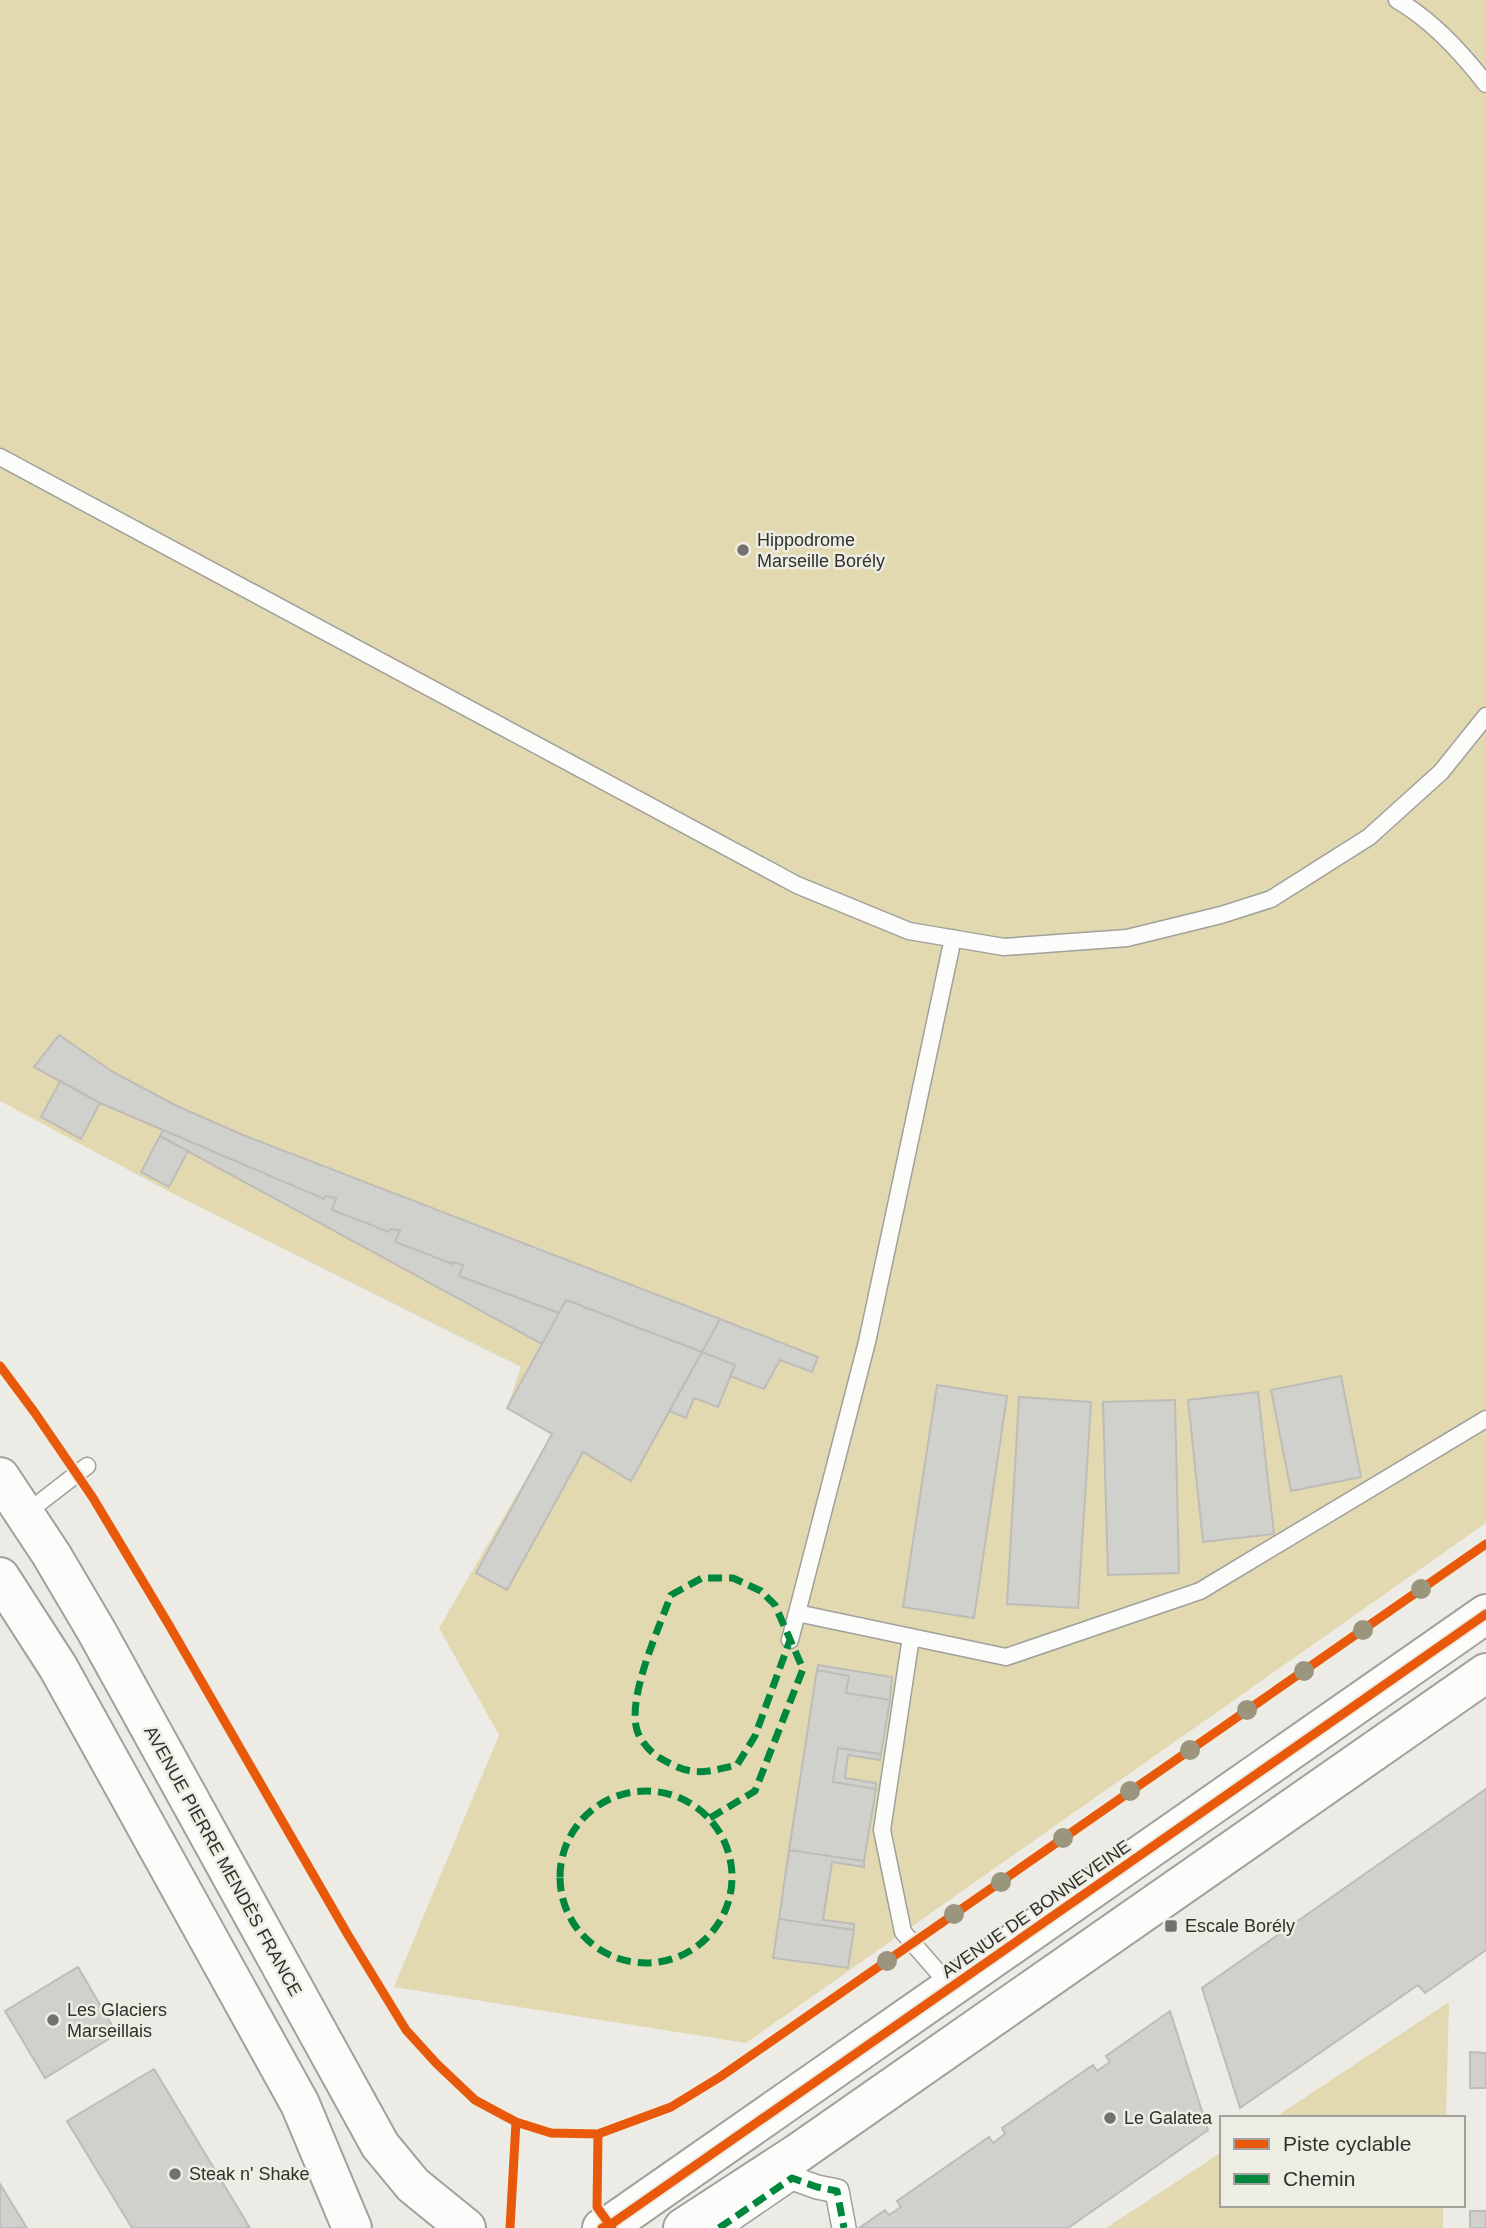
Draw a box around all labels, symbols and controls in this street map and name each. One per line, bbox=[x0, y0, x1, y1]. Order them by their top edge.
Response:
place label: Hippodrome Marseille Borély bbox=[757, 530, 885, 571]
marker: Hippodrome Marseille Borély bbox=[735, 542, 751, 558]
street label: AVENUE PIERRE MENDÈS FRANCE bbox=[140, 1722, 306, 2000]
street label: AVENUE DE BONNEVEINE bbox=[938, 1836, 1134, 1982]
place label: Escale Borély bbox=[1185, 1916, 1295, 1936]
marker: Escale Borély bbox=[1163, 1918, 1179, 1934]
place label: Les Glaciers Marseillais bbox=[67, 2000, 167, 2041]
marker: Les Glaciers Marseillais bbox=[45, 2012, 61, 2028]
place label: Le Galatea bbox=[1124, 2108, 1213, 2128]
marker: Le Galatea bbox=[1102, 2110, 1118, 2126]
legend bbox=[1220, 2116, 1465, 2207]
text: Piste cyclable bbox=[1283, 2132, 1411, 2155]
place label: Steak n' Shake bbox=[189, 2164, 310, 2184]
marker: Steak n' Shake bbox=[167, 2166, 183, 2182]
text: Chemin bbox=[1283, 2167, 1355, 2190]

